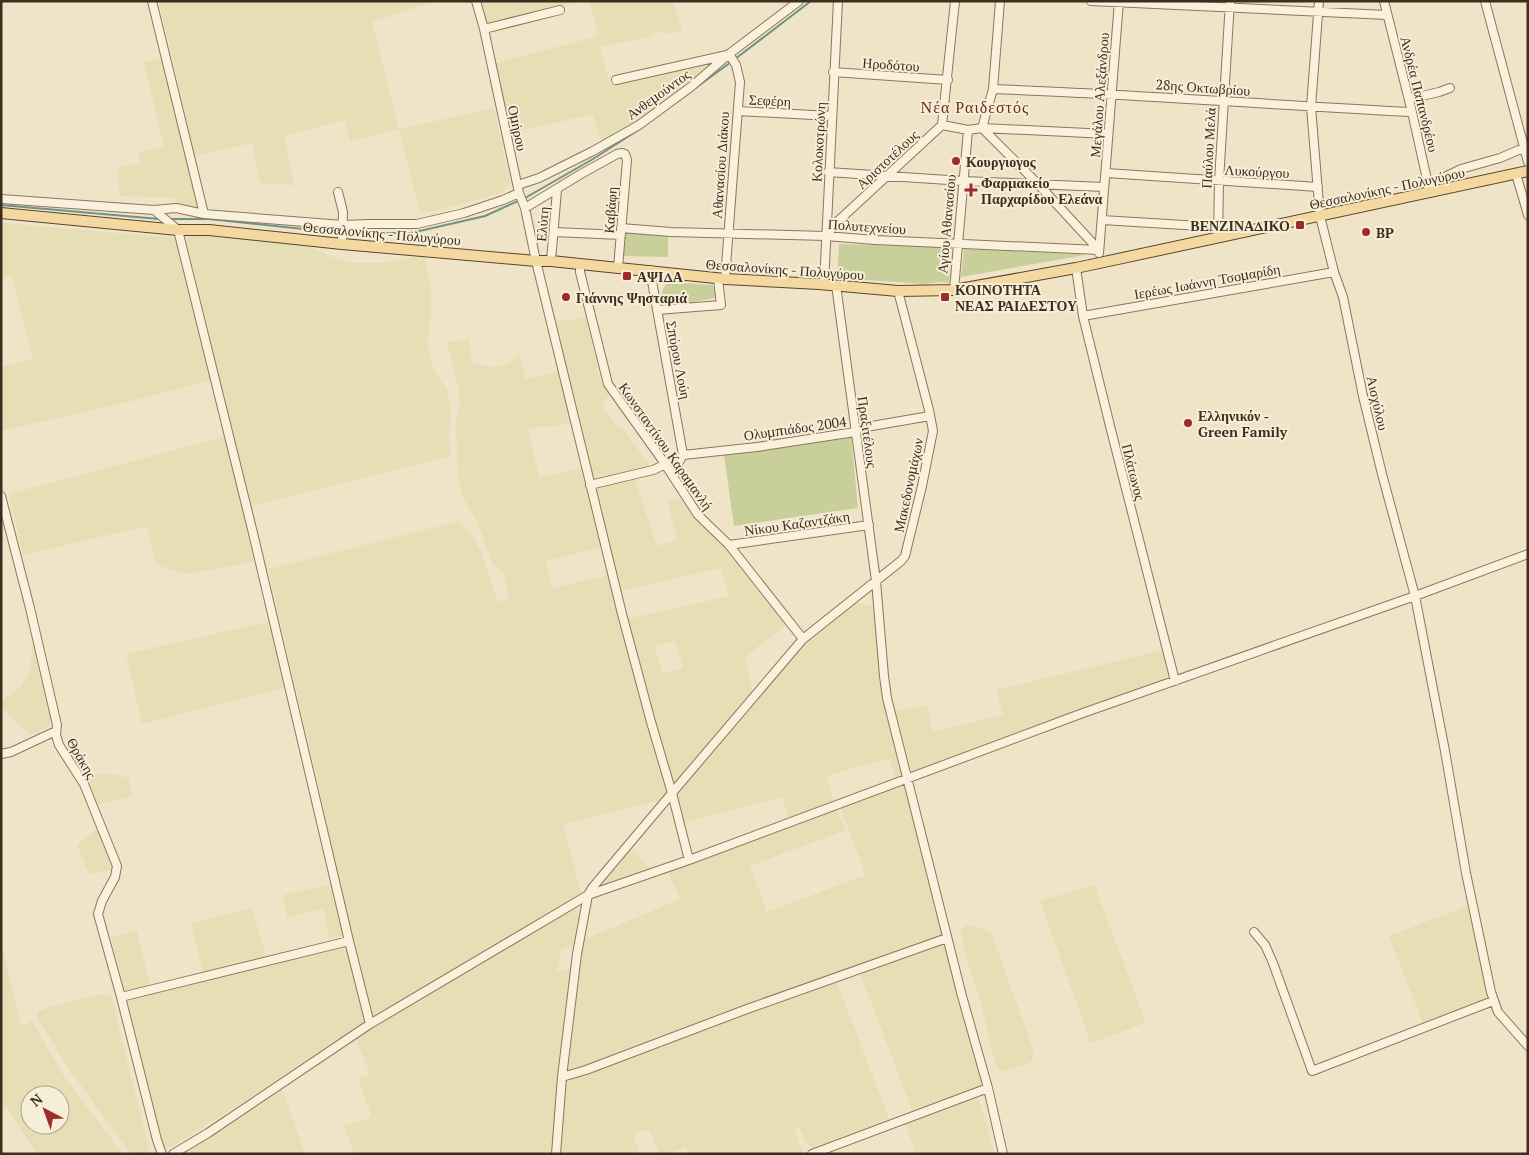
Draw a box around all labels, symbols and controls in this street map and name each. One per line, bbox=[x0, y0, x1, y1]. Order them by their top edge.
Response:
street label: Μεγάλου Αλεξάνδρου bbox=[1085, 32, 1113, 158]
street label: Ανδρέα Παπανδρέου bbox=[1396, 34, 1444, 154]
street label: Ηροδότου bbox=[862, 53, 920, 75]
street label: Ανθεμούντος bbox=[622, 64, 694, 124]
street label: 28ης Οκτωβρίου bbox=[1155, 74, 1251, 100]
street label: Σεφέρη bbox=[748, 89, 792, 111]
district label: Νέα Ραιδεστός bbox=[921, 96, 1029, 118]
street label: Κολοκοτρώνη bbox=[806, 101, 830, 183]
street label: Ομήρου bbox=[504, 103, 532, 153]
street label: Παύλου Μελά bbox=[1196, 106, 1220, 189]
street label: Αθανασίου Διάκου bbox=[707, 111, 733, 219]
street label: Αριστοτέλους bbox=[852, 125, 923, 193]
place label: Κουργιογος bbox=[966, 152, 1037, 171]
marker: Κουργιογος bbox=[950, 155, 962, 167]
street label: Λυκούργου bbox=[1224, 160, 1290, 182]
street label: Θεσσαλονίκης - Πολυγύρου bbox=[1308, 162, 1467, 214]
place label: Φαρμακείο Παρχαρίδου Ελεάνα bbox=[981, 173, 1102, 208]
street label: Αγίου Αθανασίου bbox=[932, 174, 960, 274]
marker: Φαρμακείο Παρχαρίδου Ελεάνα bbox=[965, 184, 977, 196]
street label: Καβάφη bbox=[599, 186, 621, 234]
street label: Ελύτη bbox=[531, 206, 553, 242]
street label: Πολυτεχνείου bbox=[827, 214, 907, 238]
place label: ΒΕΝΖΙΝΑΔΙΚΟ bbox=[1190, 216, 1290, 235]
street label: Θεσσαλονίκης - Πολυγύρου bbox=[302, 217, 462, 249]
marker: ΒΕΝΖΙΝΑΔΙΚΟ bbox=[1294, 219, 1306, 231]
place label: BP bbox=[1376, 223, 1394, 242]
marker: BP bbox=[1360, 226, 1372, 238]
street label: Θεσσαλονίκης - Πολυγύρου bbox=[705, 254, 865, 284]
street label: Ιερέως Ιωάννη Τσομαρίδη bbox=[1132, 259, 1282, 303]
place label: ΑΨΙΔΑ bbox=[637, 267, 684, 286]
marker: ΑΨΙΔΑ bbox=[621, 270, 633, 282]
place label: ΚΟΙΝΟΤΗΤΑ ΝΕΑΣ ΡΑΙΔΕΣΤΟΥ bbox=[955, 280, 1077, 315]
place label: Γιάννης Ψησταριά bbox=[576, 288, 687, 307]
marker: Γιάννης Ψησταριά bbox=[560, 291, 572, 303]
marker: ΚΟΙΝΟΤΗΤΑ ΝΕΑΣ ΡΑΙΔΕΣΤΟΥ bbox=[939, 291, 951, 303]
street label: Σπύρου Λούη bbox=[662, 319, 696, 401]
street label: Αισχύλου bbox=[1363, 374, 1393, 432]
street label: Κωνσταντίνου Καραμανλή bbox=[615, 378, 717, 514]
street label: Πραξιτέλους bbox=[854, 395, 882, 470]
place label: Ελληνικόν - Green Family bbox=[1198, 406, 1288, 441]
street label: Ολυμπιάδος 2004 bbox=[742, 411, 848, 445]
marker: Ελληνικόν - Green Family bbox=[1182, 417, 1194, 429]
street label: Μακεδονομάχων bbox=[889, 436, 927, 534]
street label: Πλάτωνος bbox=[1118, 442, 1150, 503]
street label: Νίκου Καζαντζάκη bbox=[743, 506, 851, 540]
street label: Θράκης bbox=[63, 734, 102, 782]
north arrow bbox=[20, 1085, 70, 1135]
text: N bbox=[26, 1089, 47, 1110]

